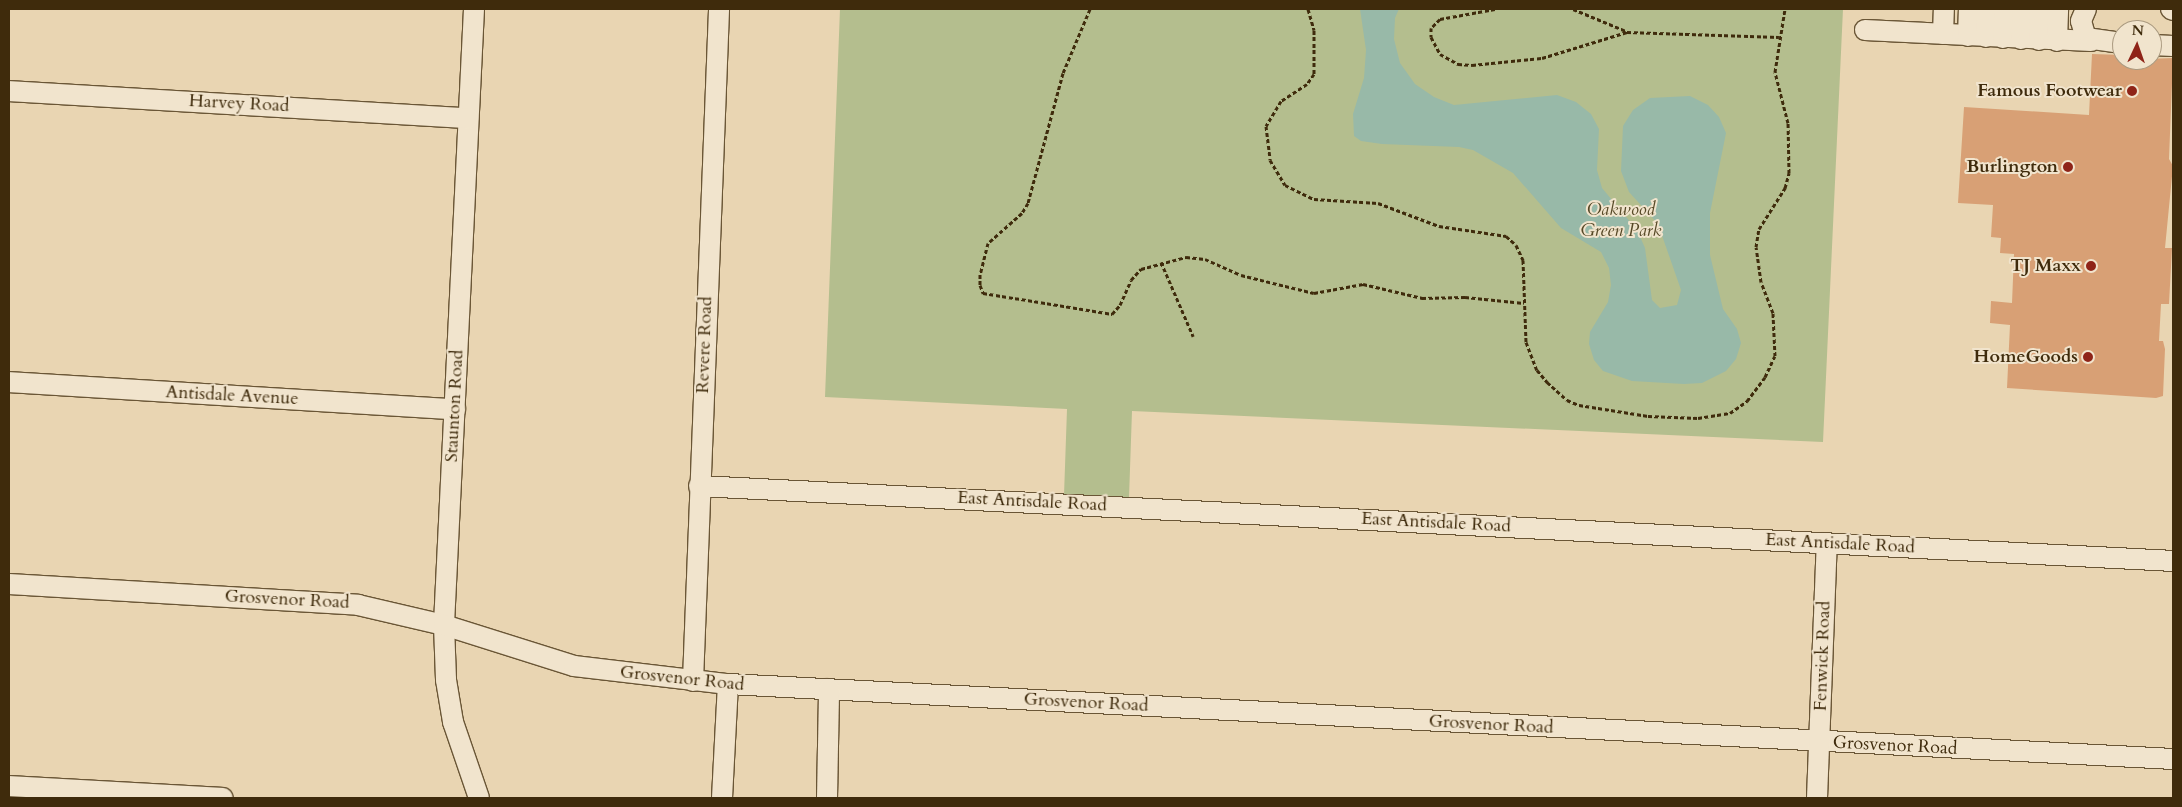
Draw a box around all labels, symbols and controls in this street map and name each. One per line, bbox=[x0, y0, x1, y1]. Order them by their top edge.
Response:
north arrow bbox=[2112, 20, 2162, 70]
text: N bbox=[2131, 21, 2144, 40]
place label: Famous Footwear bbox=[1977, 80, 2122, 102]
marker: Famous Footwear bbox=[2126, 85, 2138, 97]
street label: Harvey Road bbox=[188, 91, 290, 117]
place label: Burlington bbox=[1966, 156, 2058, 178]
marker: Burlington bbox=[2062, 161, 2074, 173]
park label: Oakwood Green Park bbox=[1580, 200, 1662, 242]
place label: TJ Maxx bbox=[2010, 255, 2081, 277]
marker: TJ Maxx bbox=[2085, 260, 2097, 272]
street label: Revere Road bbox=[693, 296, 717, 394]
place label: HomeGoods bbox=[1974, 346, 2078, 368]
street label: Staunton Road bbox=[441, 349, 469, 463]
marker: HomeGoods bbox=[2082, 351, 2094, 363]
street label: Antisdale Avenue bbox=[165, 382, 299, 410]
street label: East Antisdale Road bbox=[957, 487, 1107, 517]
street label: East Antisdale Road bbox=[1361, 508, 1511, 538]
street label: East Antisdale Road bbox=[1765, 529, 1915, 559]
street label: Grosvenor Road bbox=[224, 586, 350, 614]
street label: Fenwick Road bbox=[1810, 600, 1836, 712]
street label: Grosvenor Road bbox=[619, 662, 745, 696]
street label: Grosvenor Road bbox=[1023, 689, 1149, 717]
street label: Grosvenor Road bbox=[1428, 711, 1554, 739]
street label: Grosvenor Road bbox=[1832, 732, 1958, 760]

